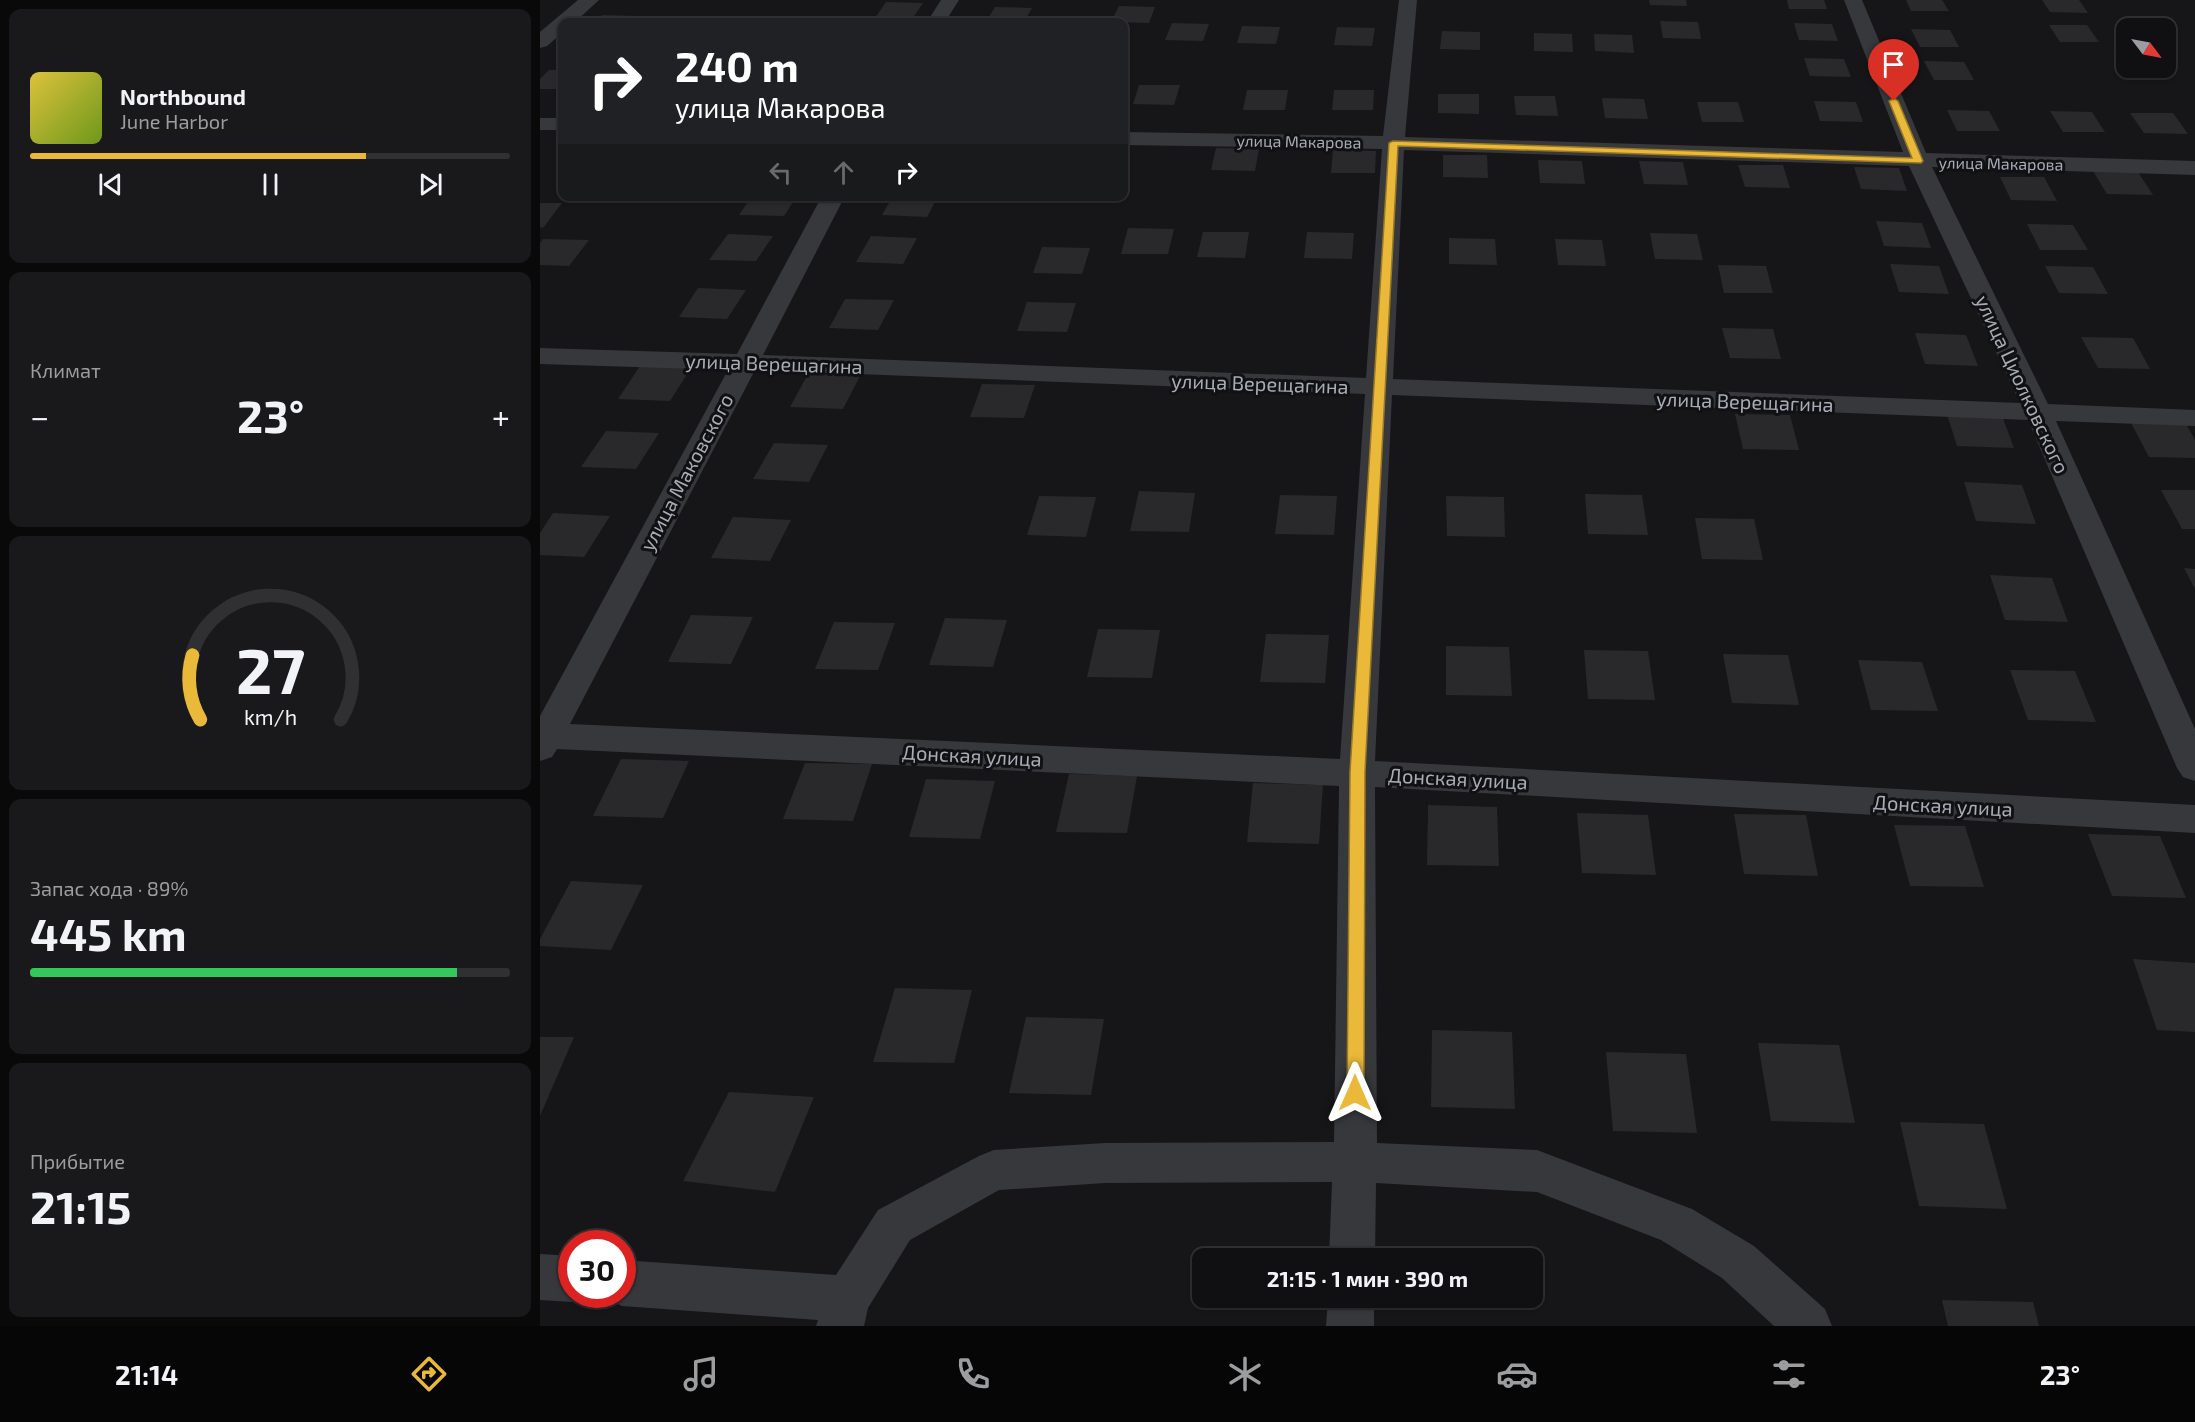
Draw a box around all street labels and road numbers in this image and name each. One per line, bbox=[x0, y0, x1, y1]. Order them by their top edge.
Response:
street label: улица Макарова bbox=[1236, 130, 1362, 153]
street label: улица Макарова bbox=[1938, 152, 2064, 175]
street label: улица Циолковского bbox=[1970, 291, 2075, 477]
street label: улица Верещагина bbox=[685, 348, 863, 379]
street label: улица Верещагина bbox=[1171, 368, 1349, 399]
street label: улица Верещагина bbox=[1656, 386, 1834, 417]
street label: улица Маковского bbox=[634, 389, 738, 555]
street label: Донская улица bbox=[902, 739, 1042, 772]
street label: Донская улица bbox=[1388, 762, 1528, 795]
street label: Донская улица bbox=[1873, 789, 2013, 822]

